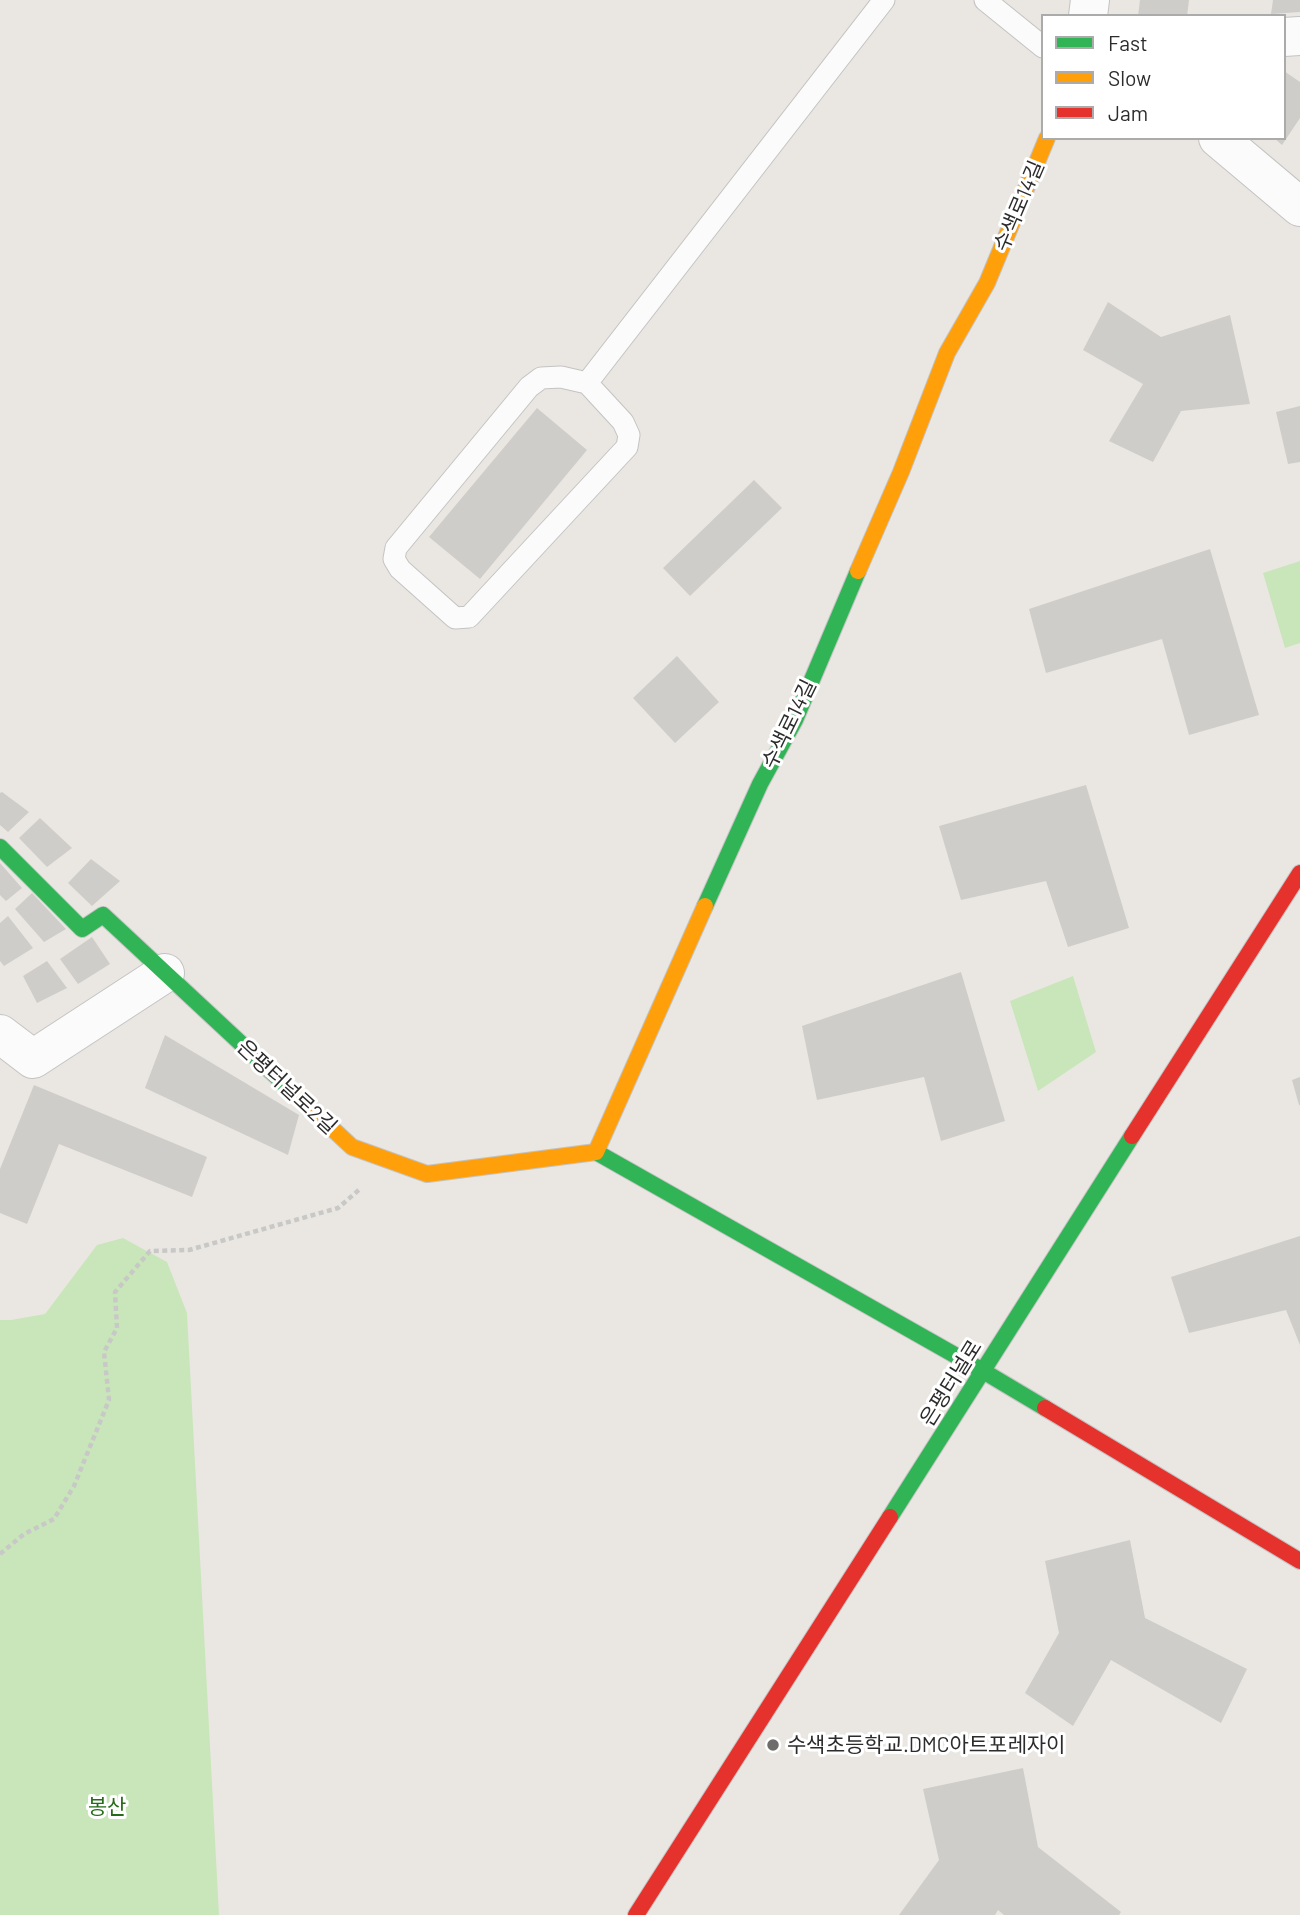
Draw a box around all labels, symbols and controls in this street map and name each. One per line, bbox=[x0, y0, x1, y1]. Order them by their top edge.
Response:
legend bbox=[1041, 14, 1286, 140]
text: Fast bbox=[1108, 30, 1148, 55]
text: Slow bbox=[1108, 65, 1151, 90]
text: Jam bbox=[1108, 100, 1148, 125]
street label: 수색로14길 bbox=[989, 157, 1049, 255]
street label: 수색로14길 bbox=[757, 675, 821, 773]
street label: 은평터널로2길 bbox=[232, 1034, 342, 1140]
street label: 은평터널로 bbox=[915, 1335, 987, 1431]
place label: 수색초등학교.DMC아트포레자이 bbox=[787, 1732, 1065, 1758]
marker: 수색초등학교.DMC아트포레자이 bbox=[765, 1737, 781, 1753]
park label: 봉산 bbox=[88, 1794, 126, 1820]

